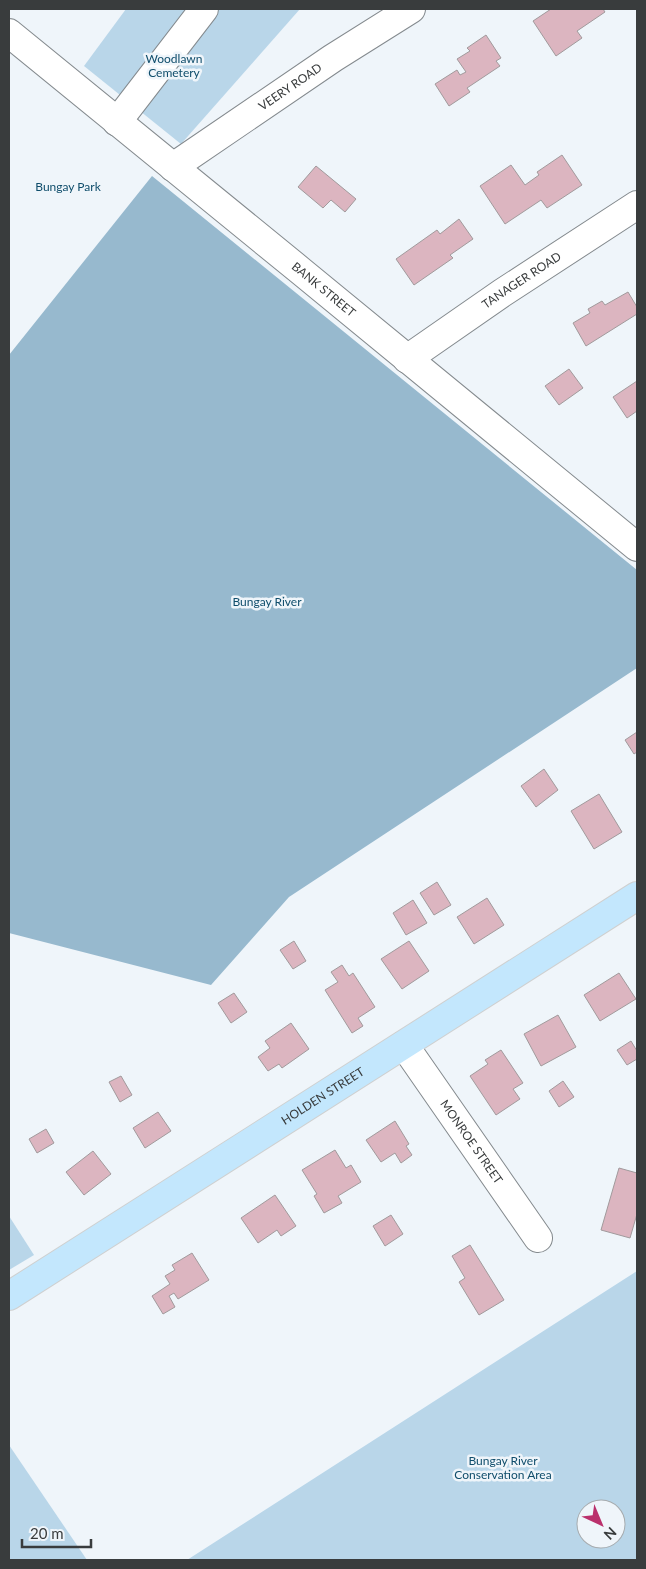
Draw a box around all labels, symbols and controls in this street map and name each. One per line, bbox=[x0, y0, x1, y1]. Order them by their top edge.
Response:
park label: Woodlawn Cemetery bbox=[146, 51, 202, 80]
street label: VEERY ROAD bbox=[256, 60, 325, 113]
park label: Bungay Park bbox=[35, 179, 102, 194]
street label: TANAGER ROAD bbox=[479, 248, 564, 312]
street label: BANK STREET bbox=[289, 259, 359, 320]
park label: Bungay River bbox=[232, 594, 302, 609]
street label: HOLDEN STREET bbox=[278, 1064, 367, 1128]
street label: MONROE STREET bbox=[437, 1097, 506, 1187]
park label: Bungay River Conservation Area bbox=[454, 1453, 552, 1482]
north arrow bbox=[576, 1499, 626, 1549]
scale bar bbox=[22, 1516, 91, 1548]
text: 20 m bbox=[30, 1524, 64, 1542]
text: N bbox=[601, 1524, 620, 1544]

